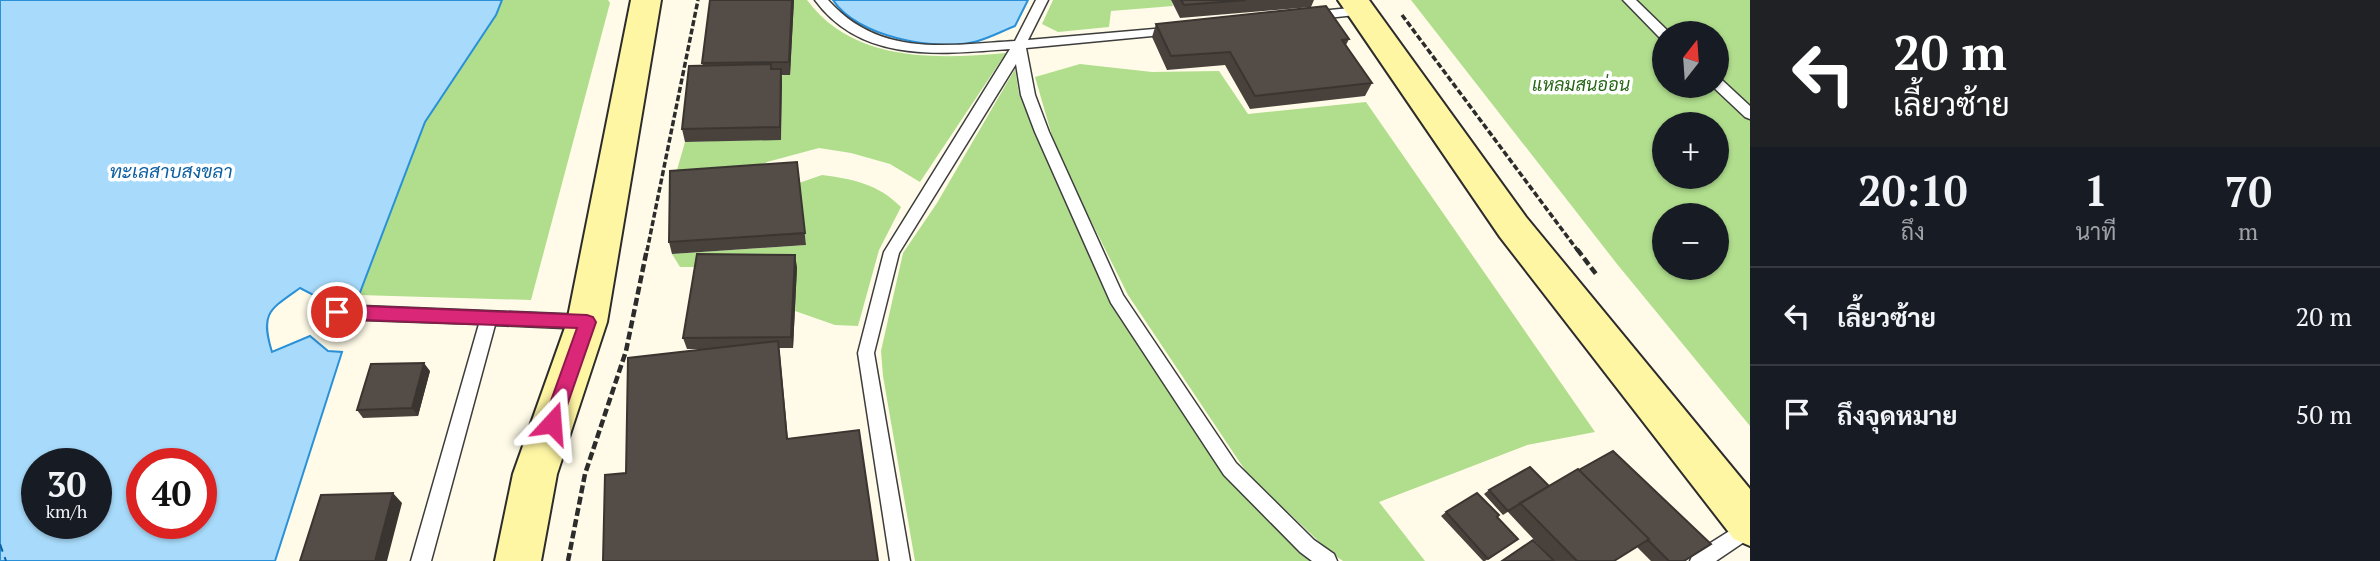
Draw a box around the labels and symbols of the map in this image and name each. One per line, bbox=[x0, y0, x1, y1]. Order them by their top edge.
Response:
north arrow bbox=[1652, 21, 1729, 98]
park label: แหลมสนอ่อน bbox=[1532, 72, 1630, 96]
water label: ทะเลสาบสงขลา bbox=[109, 158, 233, 183]
pin bbox=[307, 282, 367, 342]
position arrow bbox=[515, 386, 589, 460]
speed limit sign: 40 bbox=[126, 448, 217, 539]

